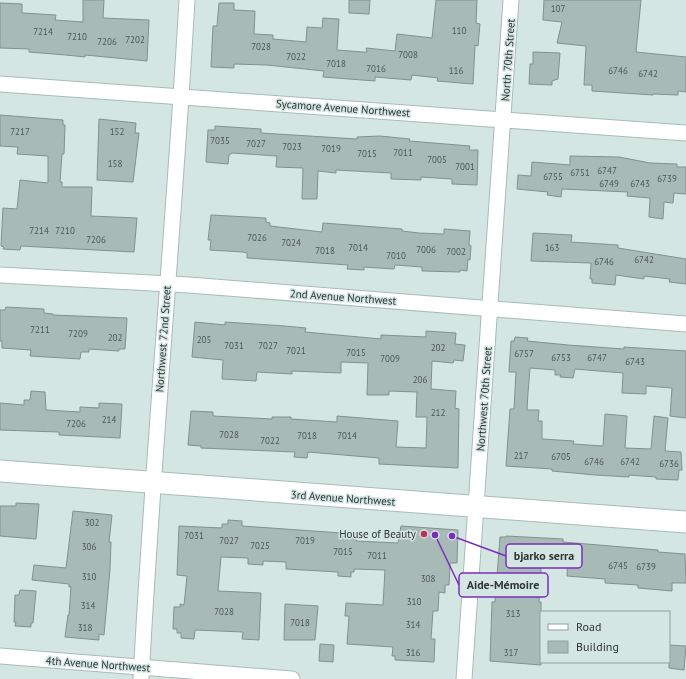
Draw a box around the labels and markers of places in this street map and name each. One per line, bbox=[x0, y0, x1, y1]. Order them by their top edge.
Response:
place label: House of Beauty bbox=[339, 527, 417, 541]
marker: House of Beauty bbox=[419, 529, 429, 539]
callout: bjarko serra bbox=[506, 544, 582, 568]
callout: Aide-Mémoire bbox=[459, 573, 548, 597]

